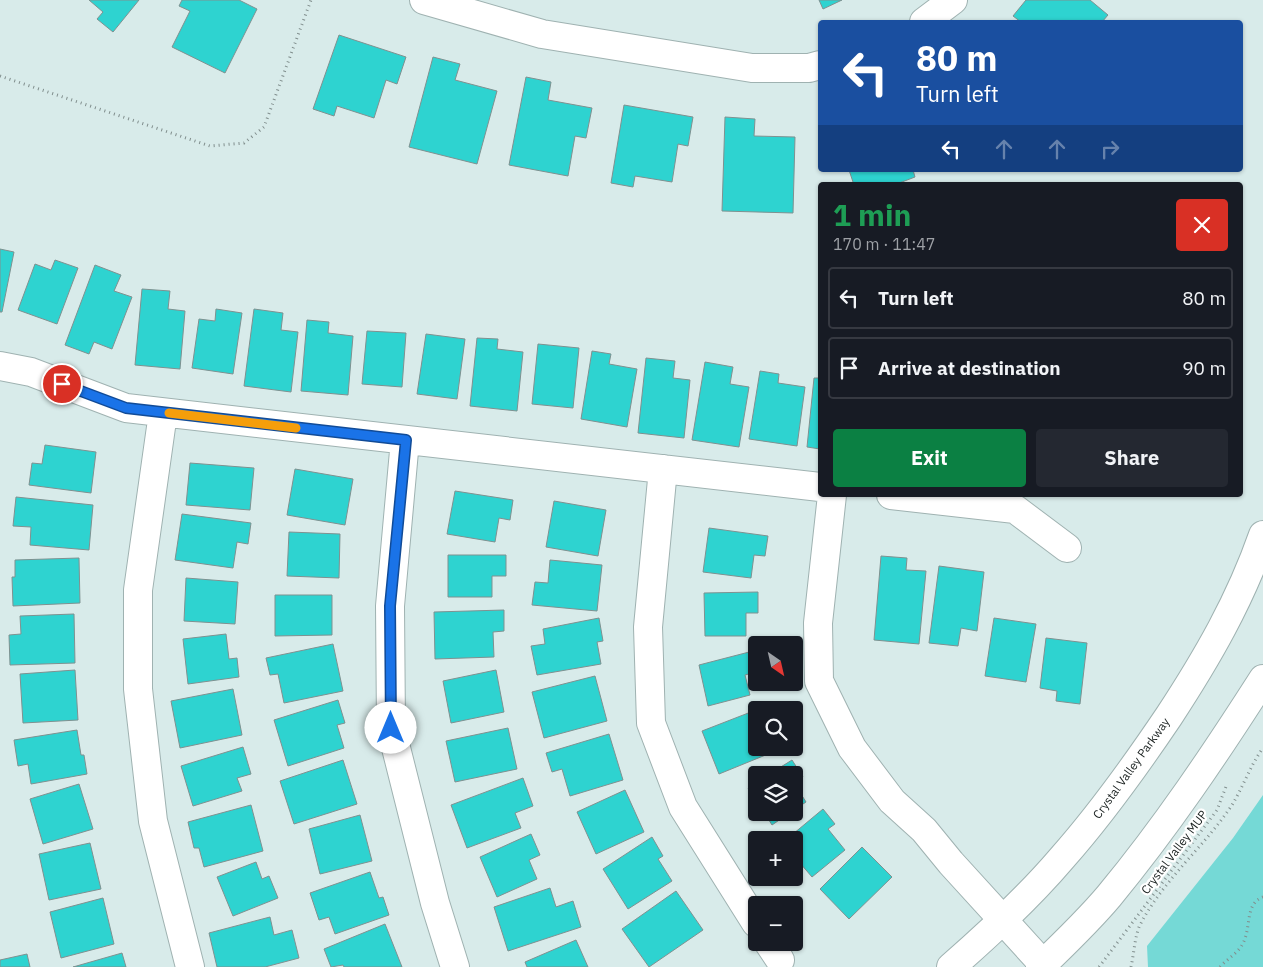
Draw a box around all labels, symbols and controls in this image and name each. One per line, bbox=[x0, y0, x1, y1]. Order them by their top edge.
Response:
text: 80 m bbox=[916, 35, 998, 81]
icon: left bbox=[833, 40, 898, 105]
text: Turn left bbox=[916, 79, 999, 108]
icon: left bbox=[937, 135, 965, 163]
icon: ahead bbox=[990, 135, 1018, 163]
icon: ahead bbox=[1043, 135, 1071, 163]
icon: right bbox=[1096, 135, 1124, 163]
text: 1 min bbox=[833, 195, 911, 234]
button: close bbox=[1176, 199, 1228, 251]
text: 170 m · 11:47 bbox=[833, 234, 935, 254]
icon: left bbox=[835, 284, 863, 312]
text: Turn left bbox=[878, 286, 954, 310]
text: 80 m bbox=[1182, 286, 1226, 310]
icon: arrive bbox=[835, 354, 863, 382]
text: Arrive at destination bbox=[878, 356, 1061, 380]
text: 90 m bbox=[1182, 356, 1226, 380]
pin bbox=[41, 363, 83, 405]
icon: arrive bbox=[48, 370, 76, 398]
button: Exit bbox=[833, 429, 1026, 487]
button: Share bbox=[1036, 429, 1228, 487]
north arrow bbox=[748, 636, 802, 691]
map controls bbox=[748, 636, 803, 951]
position arrow bbox=[364, 701, 416, 753]
button: search bbox=[748, 701, 803, 756]
street label: Crystal Valley Parkway bbox=[1089, 715, 1173, 821]
button: layers bbox=[748, 766, 803, 821]
street label: Crystal Valley MUP bbox=[1138, 807, 1210, 897]
button: + bbox=[748, 831, 803, 886]
button: − bbox=[748, 896, 803, 951]

